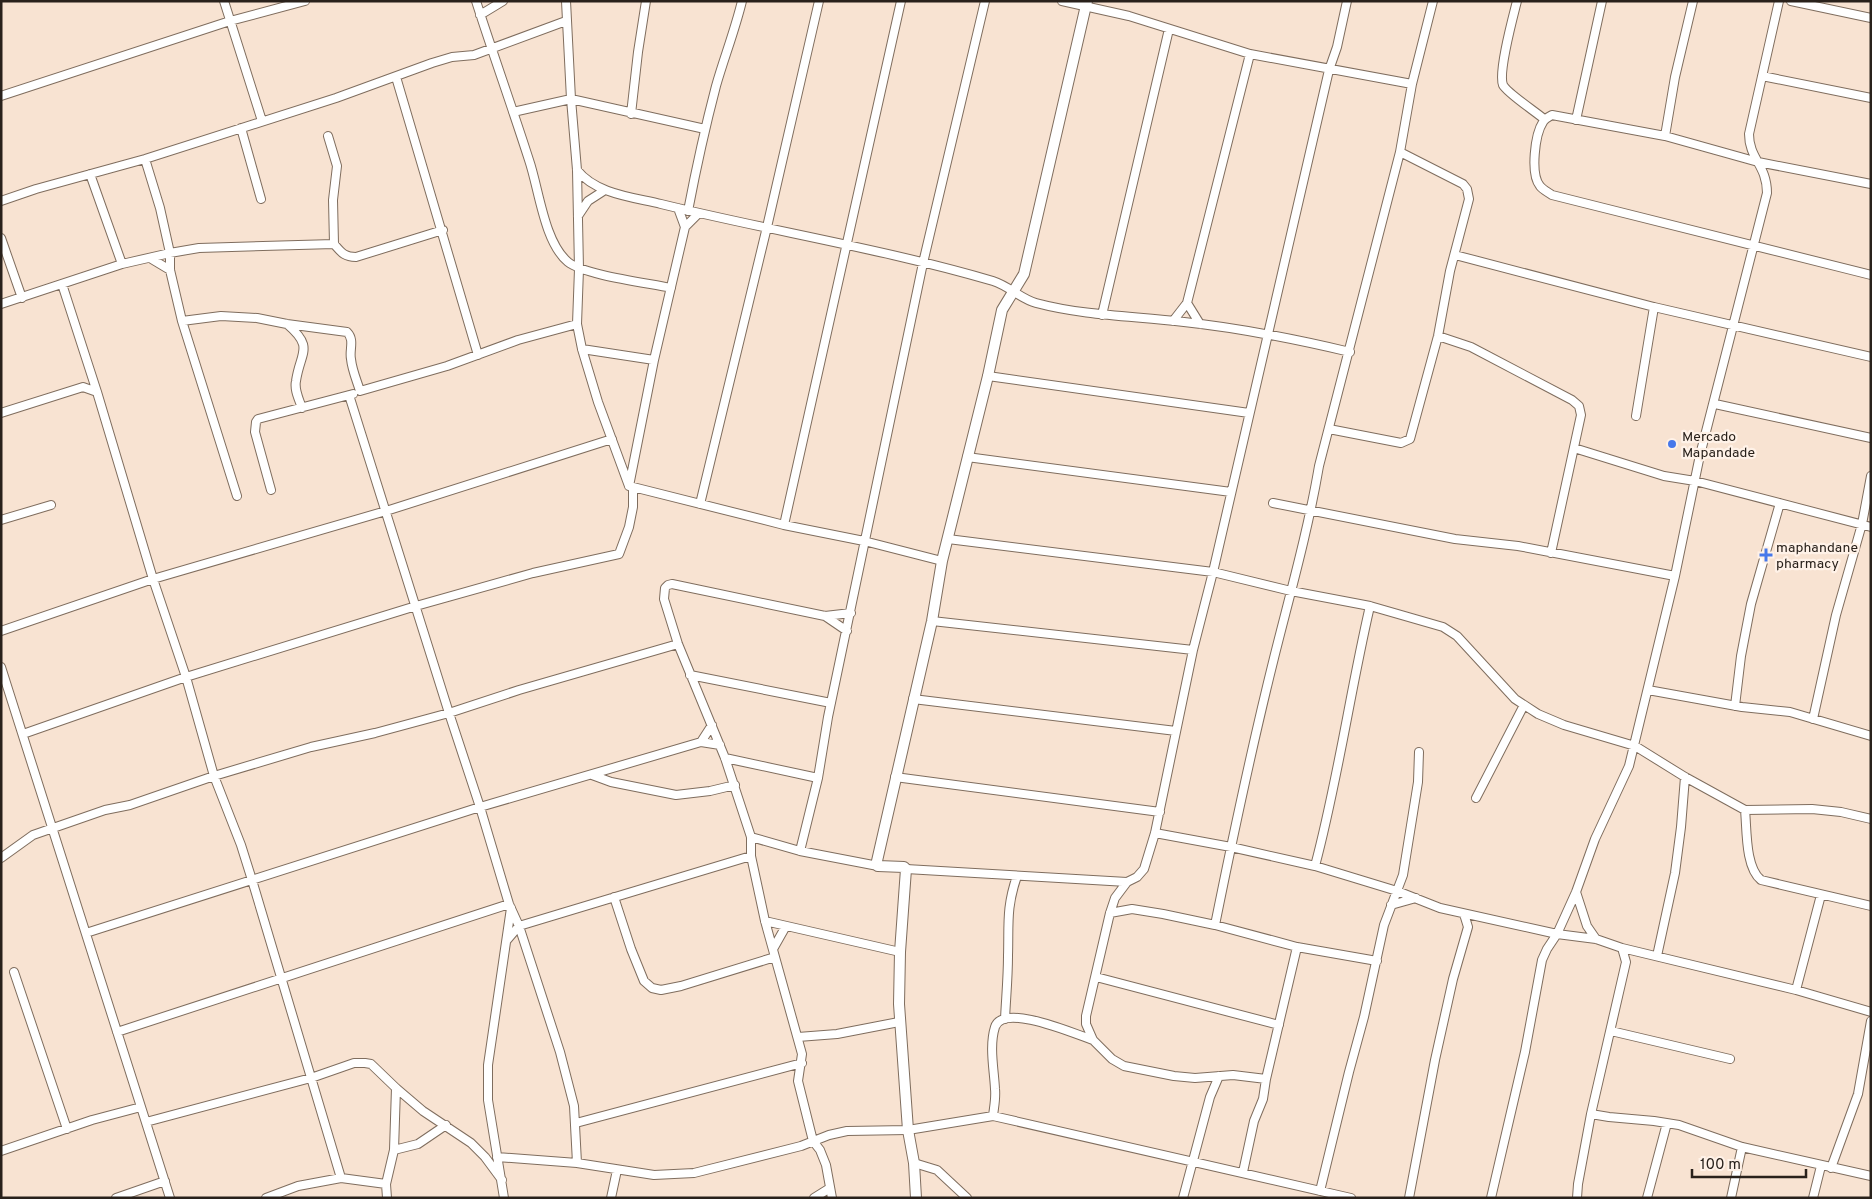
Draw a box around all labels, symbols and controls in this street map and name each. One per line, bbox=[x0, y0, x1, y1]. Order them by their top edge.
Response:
place label: Mercado Mapandade bbox=[1682, 429, 1755, 462]
marker: Mercado Mapandade bbox=[1666, 438, 1678, 450]
place label: maphandane pharmacy bbox=[1776, 540, 1858, 573]
marker: maphandane pharmacy bbox=[1760, 549, 1772, 561]
scale bar bbox=[1692, 1146, 1806, 1178]
text: 100 m bbox=[1700, 1156, 1741, 1175]

